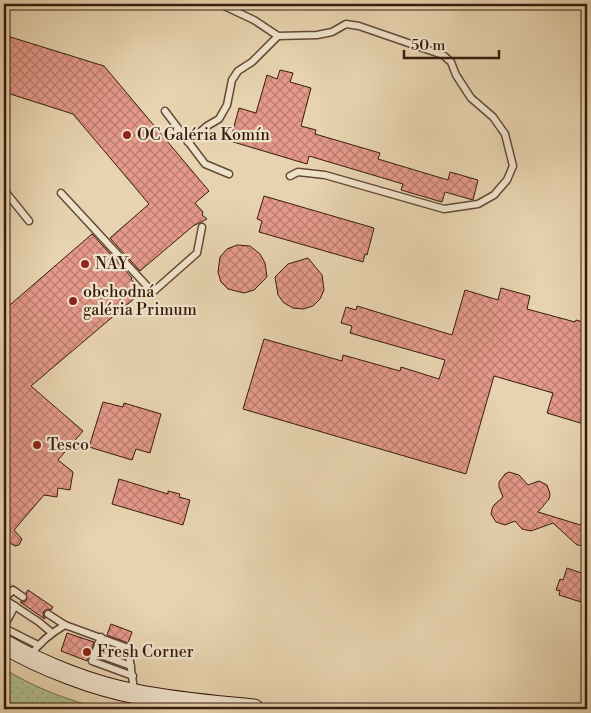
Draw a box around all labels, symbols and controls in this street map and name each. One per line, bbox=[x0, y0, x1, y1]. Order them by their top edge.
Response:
scale bar bbox=[404, 28, 498, 60]
text: 50 m bbox=[411, 36, 445, 55]
place label: OC Galéria Komín bbox=[137, 125, 270, 145]
marker: OC Galéria Komín bbox=[121, 129, 133, 141]
place label: NAY bbox=[95, 254, 129, 274]
marker: NAY bbox=[79, 258, 91, 270]
place label: obchodná galéria Primum bbox=[83, 282, 197, 320]
marker: obchodná galéria Primum bbox=[67, 295, 79, 307]
place label: Tesco bbox=[47, 435, 89, 455]
marker: Tesco bbox=[31, 439, 43, 451]
place label: Fresh Corner bbox=[97, 642, 194, 662]
marker: Fresh Corner bbox=[81, 646, 93, 658]

